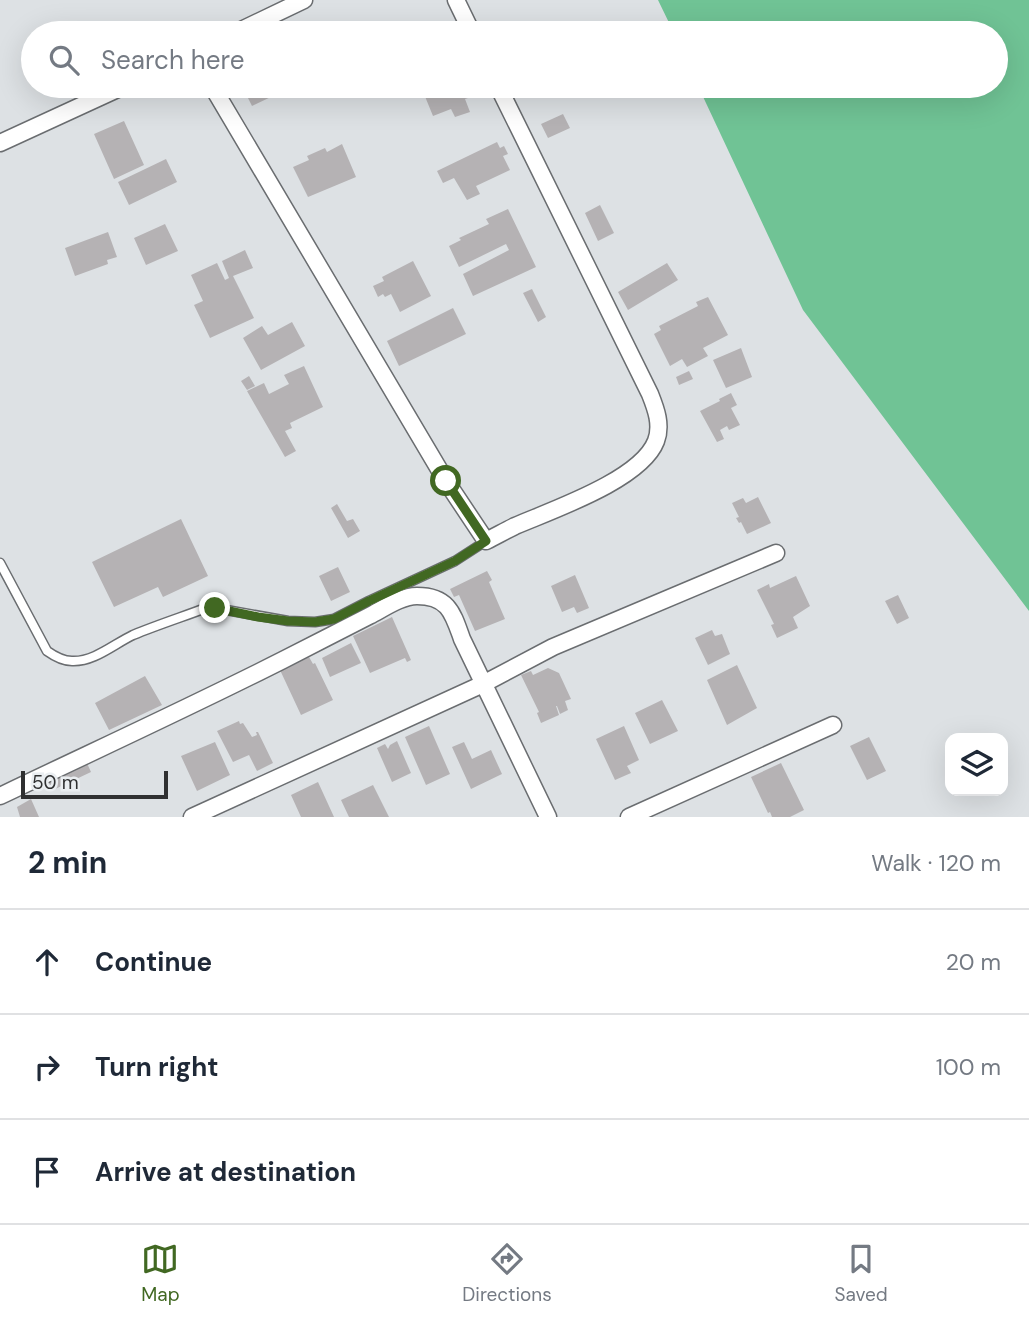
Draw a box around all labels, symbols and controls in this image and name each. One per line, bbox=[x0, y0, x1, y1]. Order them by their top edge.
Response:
search box bbox=[21, 21, 1008, 98]
icon: search bbox=[45, 41, 83, 79]
text: Search here bbox=[101, 43, 244, 77]
route start bbox=[430, 465, 461, 496]
route end bbox=[199, 592, 230, 623]
map controls bbox=[945, 733, 1008, 796]
button: layers bbox=[945, 733, 1008, 796]
scale bar bbox=[21, 768, 168, 800]
text: 50 m bbox=[32, 770, 79, 795]
text: 2 min bbox=[28, 843, 107, 882]
text: Walk · 120 m bbox=[871, 848, 1001, 878]
icon: ahead bbox=[28, 943, 66, 981]
text: Continue bbox=[95, 945, 212, 979]
text: 20 m bbox=[946, 947, 1001, 977]
icon: right bbox=[28, 1048, 66, 1086]
text: Turn right bbox=[95, 1050, 219, 1084]
text: 100 m bbox=[936, 1052, 1001, 1082]
icon: arrive bbox=[28, 1153, 66, 1191]
text: Arrive at destination bbox=[95, 1155, 356, 1189]
tab: Map bbox=[141, 1240, 180, 1307]
tab: Directions bbox=[462, 1240, 552, 1307]
tab: Saved bbox=[834, 1240, 888, 1307]

